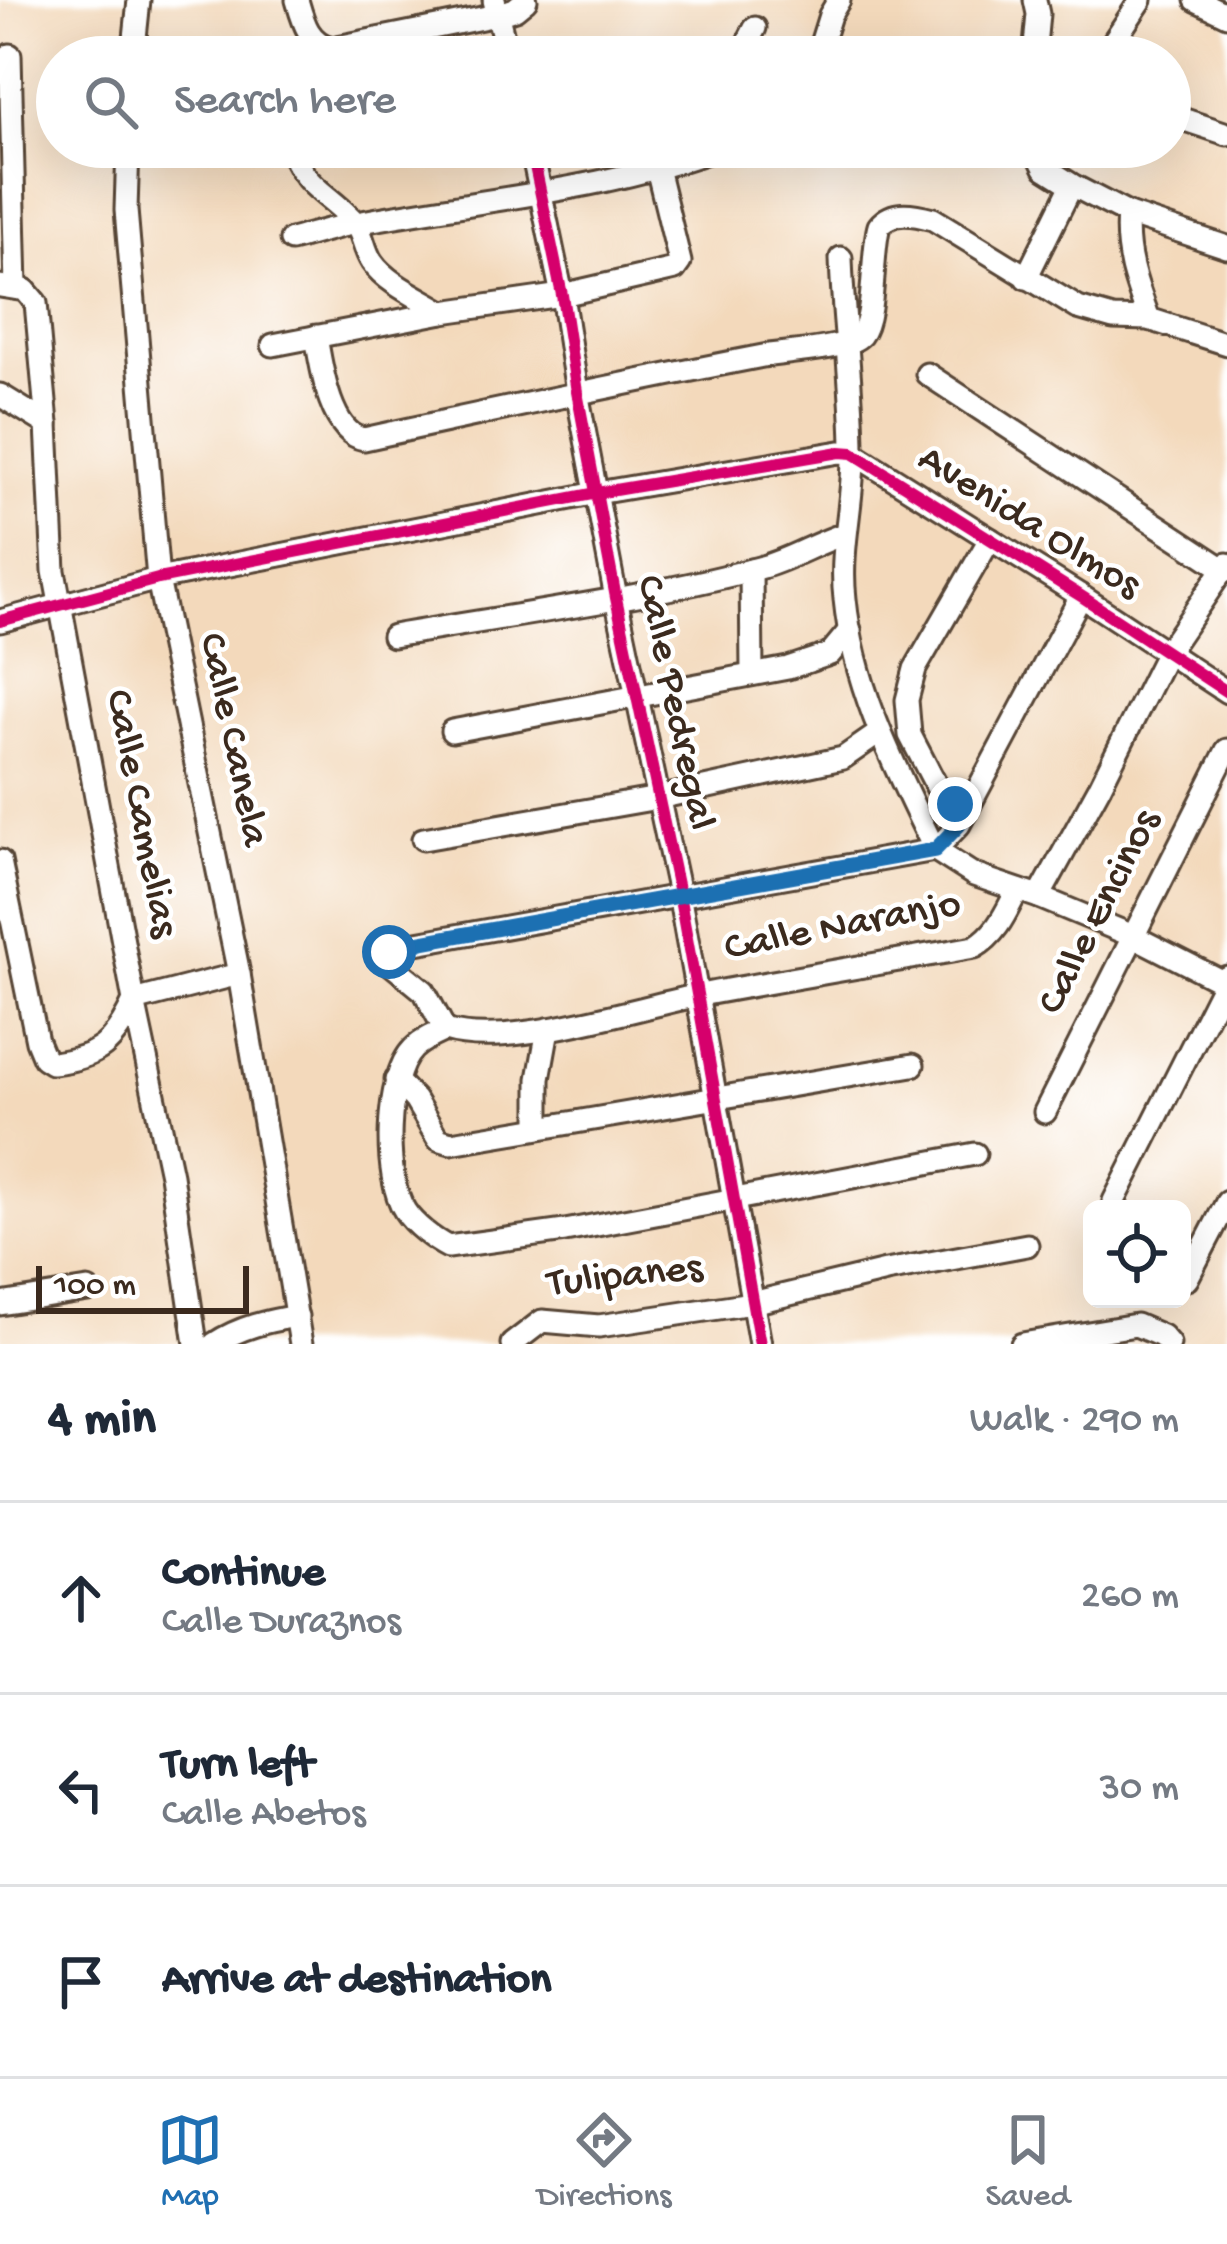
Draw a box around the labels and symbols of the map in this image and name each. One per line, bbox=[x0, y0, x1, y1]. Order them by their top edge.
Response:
street label: Avenida Olmos bbox=[908, 436, 1150, 613]
street label: Calle Pedregal bbox=[622, 571, 724, 835]
street label: Calle Canela bbox=[185, 629, 278, 853]
street label: Calle Camelias bbox=[91, 686, 187, 943]
route end bbox=[928, 777, 982, 831]
street label: Calle Encinos bbox=[1029, 801, 1174, 1023]
street label: Calle Naranjo bbox=[721, 881, 965, 975]
route start bbox=[362, 925, 416, 979]
street label: Tulipanes bbox=[543, 1245, 706, 1311]
scale bar bbox=[36, 1260, 249, 1313]

